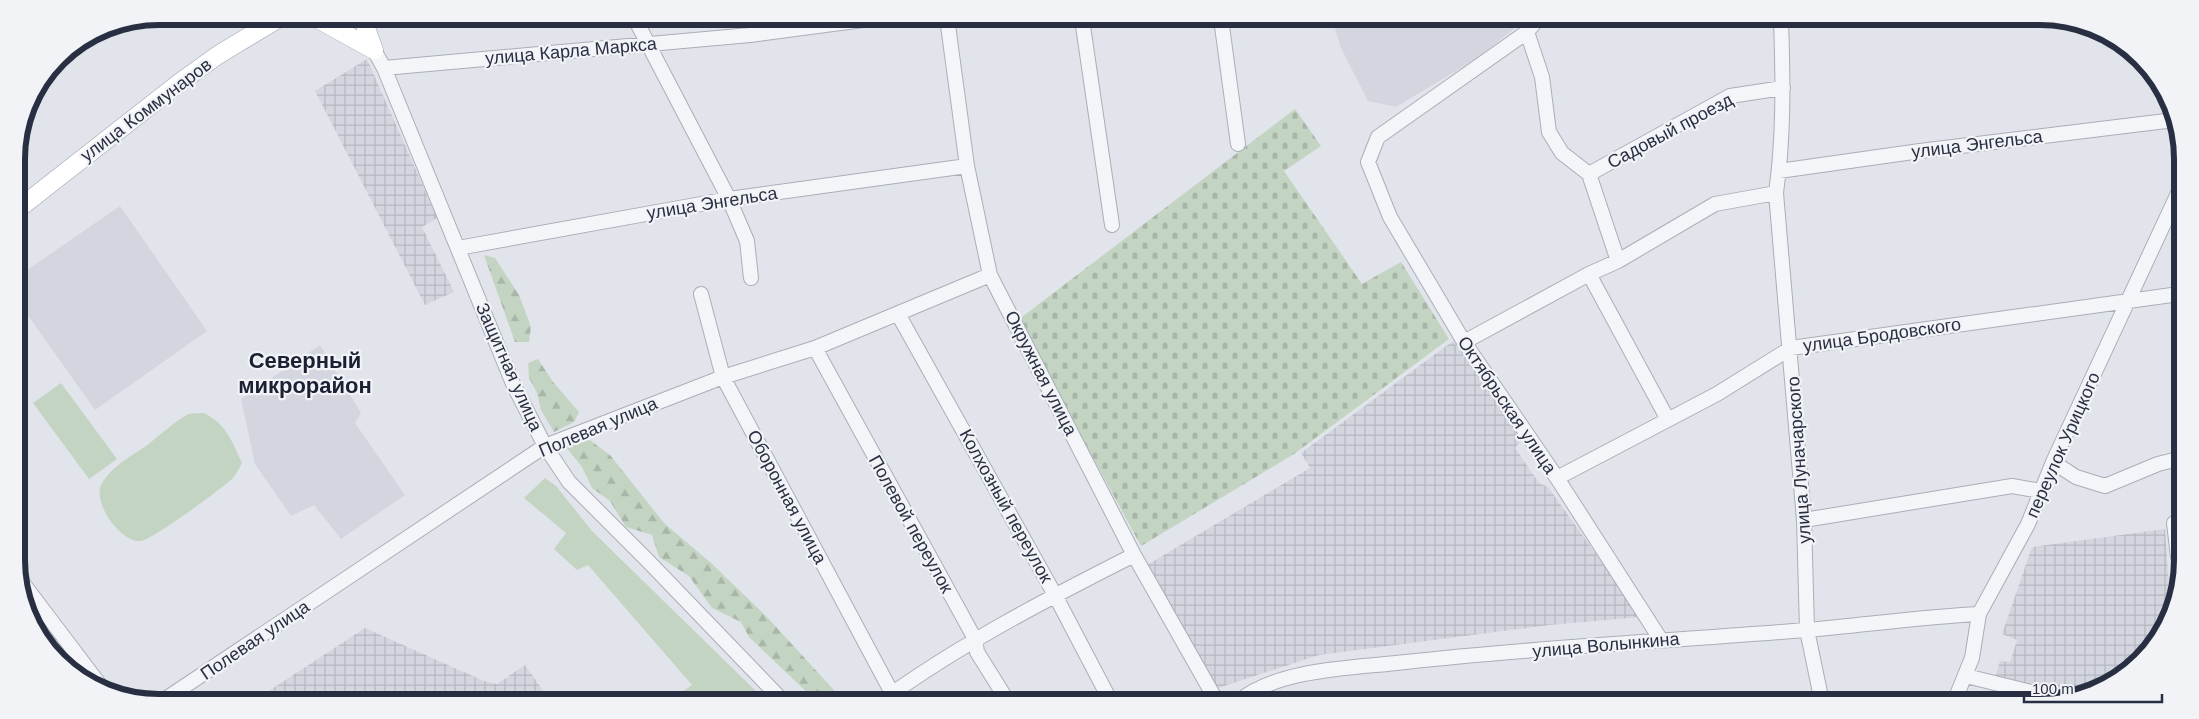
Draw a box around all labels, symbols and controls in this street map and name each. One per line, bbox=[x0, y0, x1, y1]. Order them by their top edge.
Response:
street label: улица Карла Маркса bbox=[484, 33, 659, 68]
street label: улица Коммунаров bbox=[77, 54, 215, 166]
street label: Садовый проезд bbox=[1604, 89, 1737, 172]
street label: улица Энгельса bbox=[1910, 126, 2045, 162]
street label: улица Энгельса bbox=[645, 183, 780, 223]
street label: Защитная улица bbox=[472, 300, 547, 435]
street label: Окружная улица bbox=[1001, 307, 1081, 440]
street label: улица Бродовского bbox=[1802, 314, 1962, 356]
street label: Октябрьская улица bbox=[1454, 333, 1561, 478]
district label: Северный микрорайон bbox=[238, 348, 372, 398]
street label: переулок Урицкого bbox=[2022, 369, 2104, 521]
street label: улица Луначарского bbox=[1783, 376, 1815, 544]
street label: Полевая улица bbox=[536, 393, 661, 461]
street label: Колхозный переулок bbox=[956, 426, 1057, 586]
street label: Оборонная улица bbox=[743, 427, 831, 568]
street label: Полевой переулок bbox=[865, 452, 957, 596]
street label: Полевая улица bbox=[197, 596, 314, 684]
street label: улица Волынкина bbox=[1532, 629, 1681, 661]
scale bar bbox=[2024, 672, 2162, 704]
text: 100 m bbox=[2032, 680, 2074, 697]

